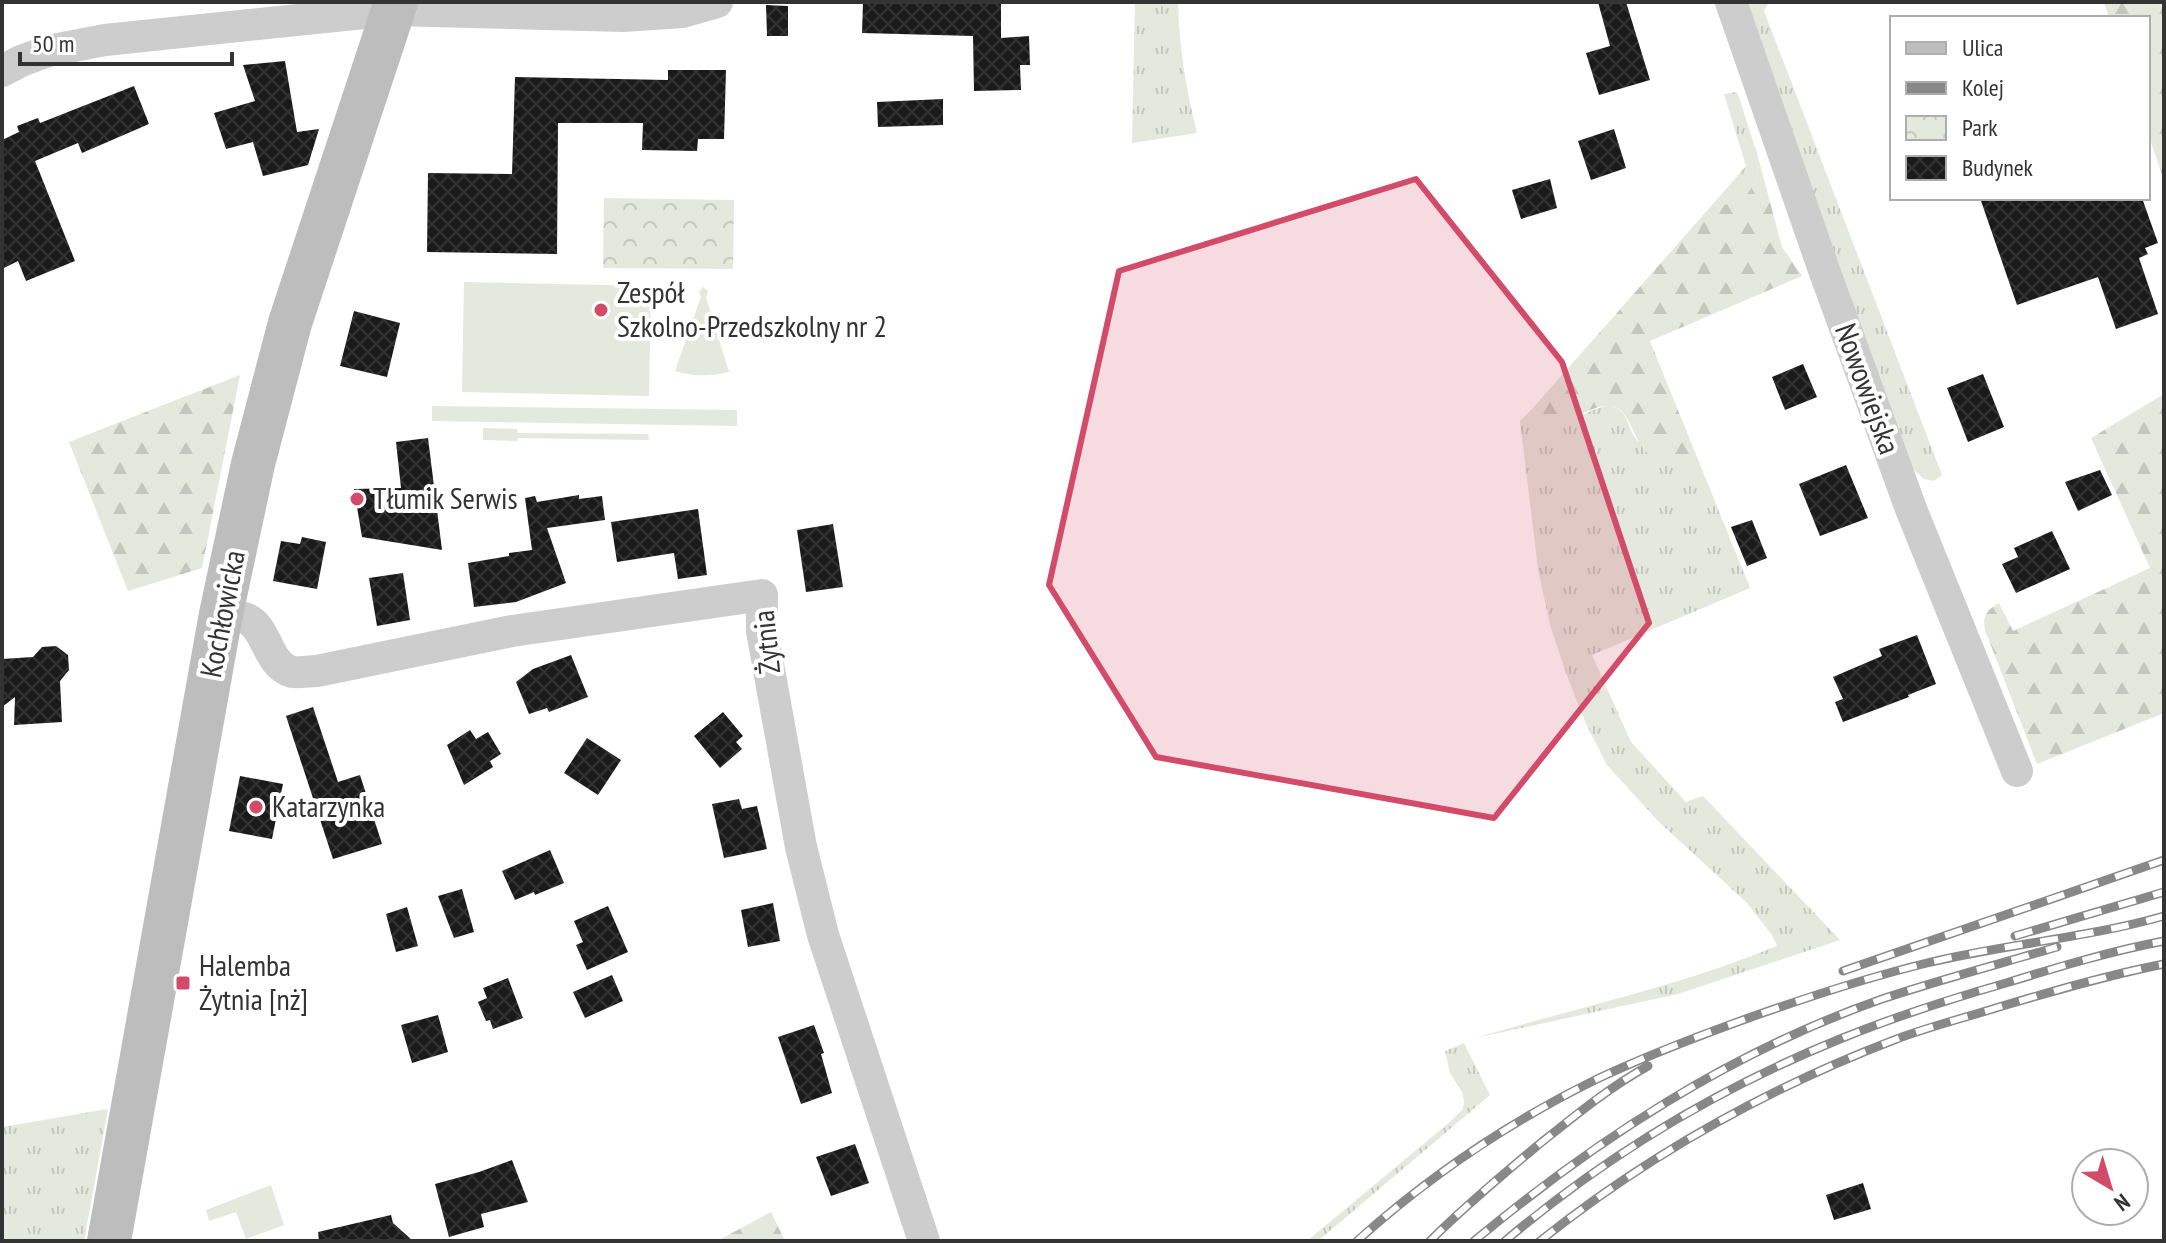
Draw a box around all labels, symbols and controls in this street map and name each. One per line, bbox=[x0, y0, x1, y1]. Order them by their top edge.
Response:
scale bar bbox=[20, 16, 232, 66]
legend bbox=[1890, 16, 2150, 200]
text: 50 m bbox=[32, 28, 74, 59]
text: Ulica bbox=[1962, 32, 2003, 63]
text: Kolej bbox=[1962, 72, 2004, 103]
text: Park bbox=[1962, 112, 1998, 143]
text: Budynek bbox=[1962, 152, 2034, 183]
place label: Zespół Szkolno-Przedszkolny nr 2 bbox=[617, 272, 887, 345]
marker: Zespół Szkolno-Przedszkolny nr 2 bbox=[592, 301, 610, 319]
street label: Nowowiejska bbox=[1827, 318, 1910, 459]
place label: Tłumik Serwis bbox=[373, 478, 518, 517]
marker: Tłumik Serwis bbox=[348, 490, 366, 508]
street label: Kochłowicka bbox=[190, 547, 253, 681]
street label: Żytnia bbox=[743, 608, 788, 676]
place label: Katarzynka bbox=[272, 786, 385, 825]
marker: Katarzynka bbox=[247, 798, 265, 816]
place label: Halemba Żytnia [nż] bbox=[199, 945, 308, 1018]
marker: Halemba Żytnia [nż] bbox=[174, 974, 192, 992]
north arrow bbox=[2070, 1147, 2150, 1227]
text: N bbox=[2109, 1188, 2136, 1217]

